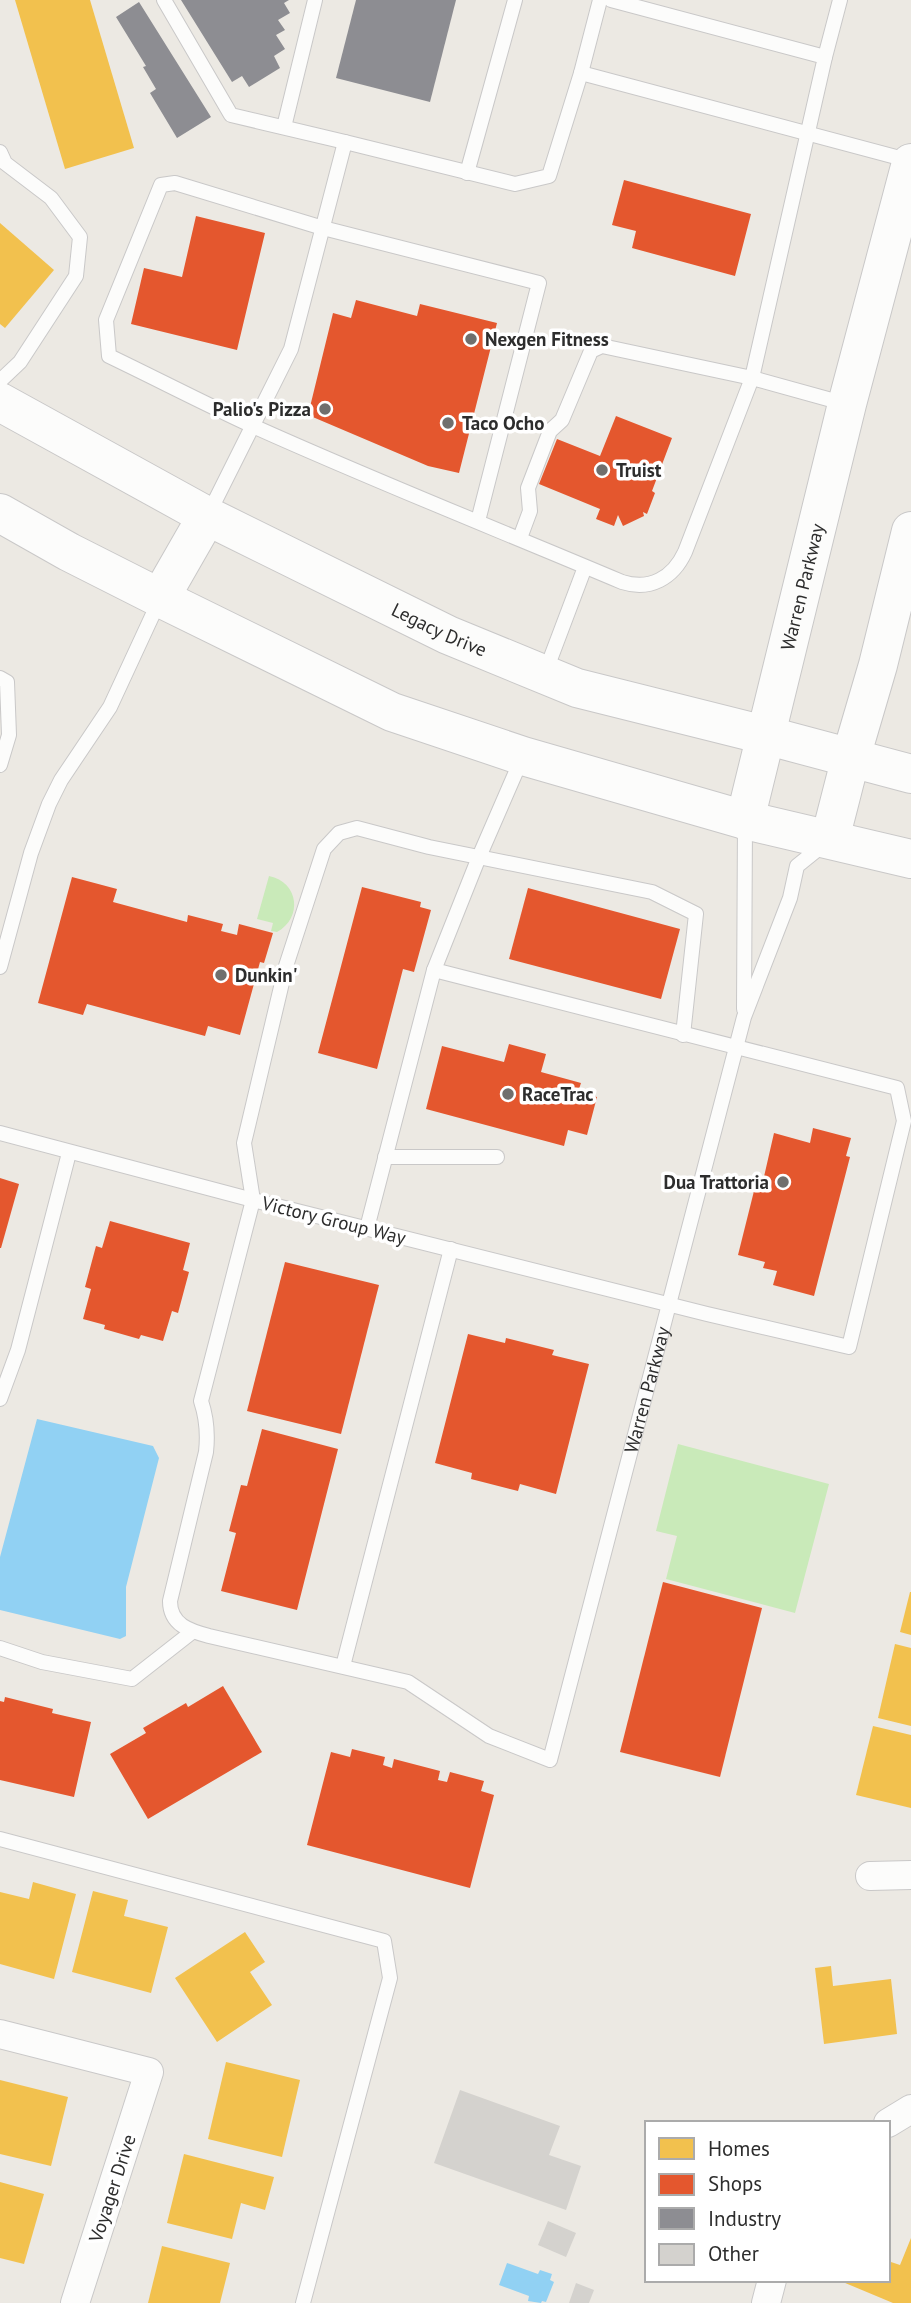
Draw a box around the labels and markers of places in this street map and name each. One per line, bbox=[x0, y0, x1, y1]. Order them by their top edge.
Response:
place label: Nexgen Fitness bbox=[485, 327, 609, 351]
marker: Nexgen Fitness bbox=[463, 331, 479, 347]
place label: Palio's Pizza bbox=[213, 397, 311, 421]
marker: Palio's Pizza bbox=[317, 401, 333, 417]
place label: Taco Ocho bbox=[462, 411, 544, 435]
marker: Taco Ocho bbox=[440, 415, 456, 431]
place label: Truist bbox=[616, 458, 662, 482]
marker: Truist bbox=[594, 462, 610, 478]
place label: Dunkin' bbox=[235, 963, 298, 987]
marker: Dunkin' bbox=[213, 967, 229, 983]
place label: RaceTrac bbox=[522, 1082, 594, 1106]
marker: RaceTrac bbox=[500, 1086, 516, 1102]
place label: Dua Trattoria bbox=[664, 1170, 769, 1194]
marker: Dua Trattoria bbox=[775, 1174, 791, 1190]

